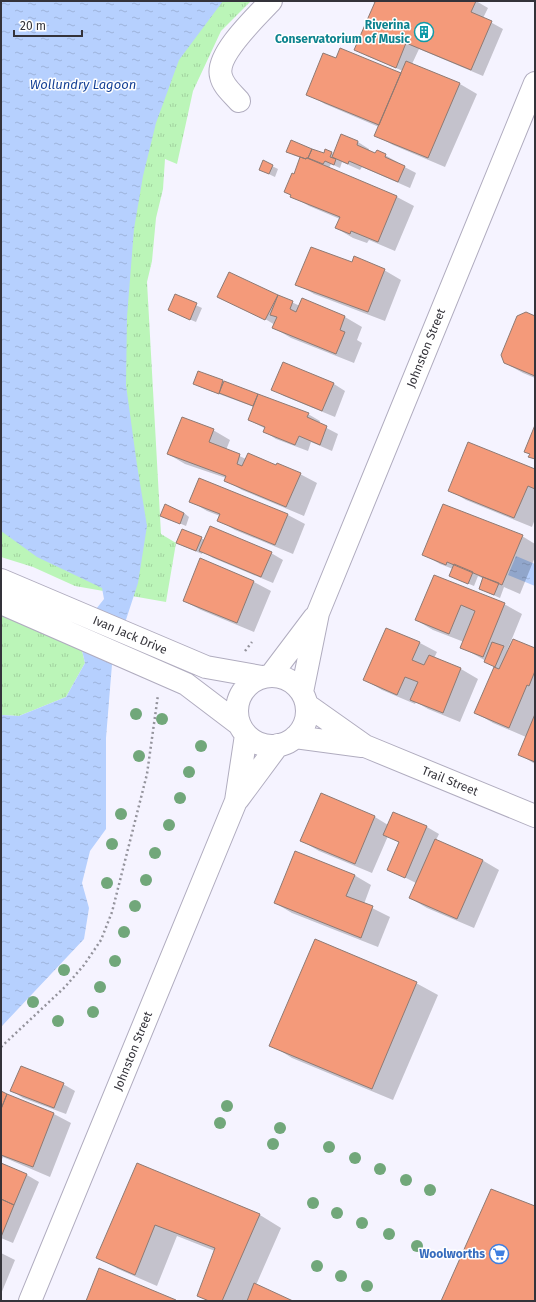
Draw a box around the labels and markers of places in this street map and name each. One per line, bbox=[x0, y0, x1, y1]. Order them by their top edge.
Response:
place label: Riverina Conservatorium of Music bbox=[275, 18, 410, 46]
building icon: Riverina Conservatorium of Music bbox=[413, 21, 435, 43]
supermarket icon: Woolworths bbox=[488, 1243, 510, 1265]
place label: Woolworths bbox=[419, 1247, 485, 1261]

